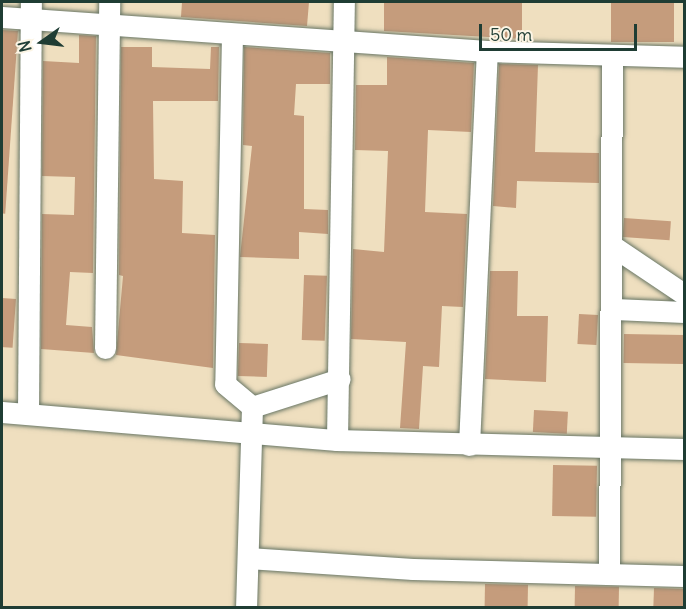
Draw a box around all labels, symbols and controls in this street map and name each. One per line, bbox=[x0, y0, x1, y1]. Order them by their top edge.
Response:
north arrow bbox=[12, 12, 72, 72]
scale bar bbox=[482, 12, 640, 50]
text: 50 m bbox=[490, 23, 532, 46]
text: N bbox=[13, 39, 36, 54]

